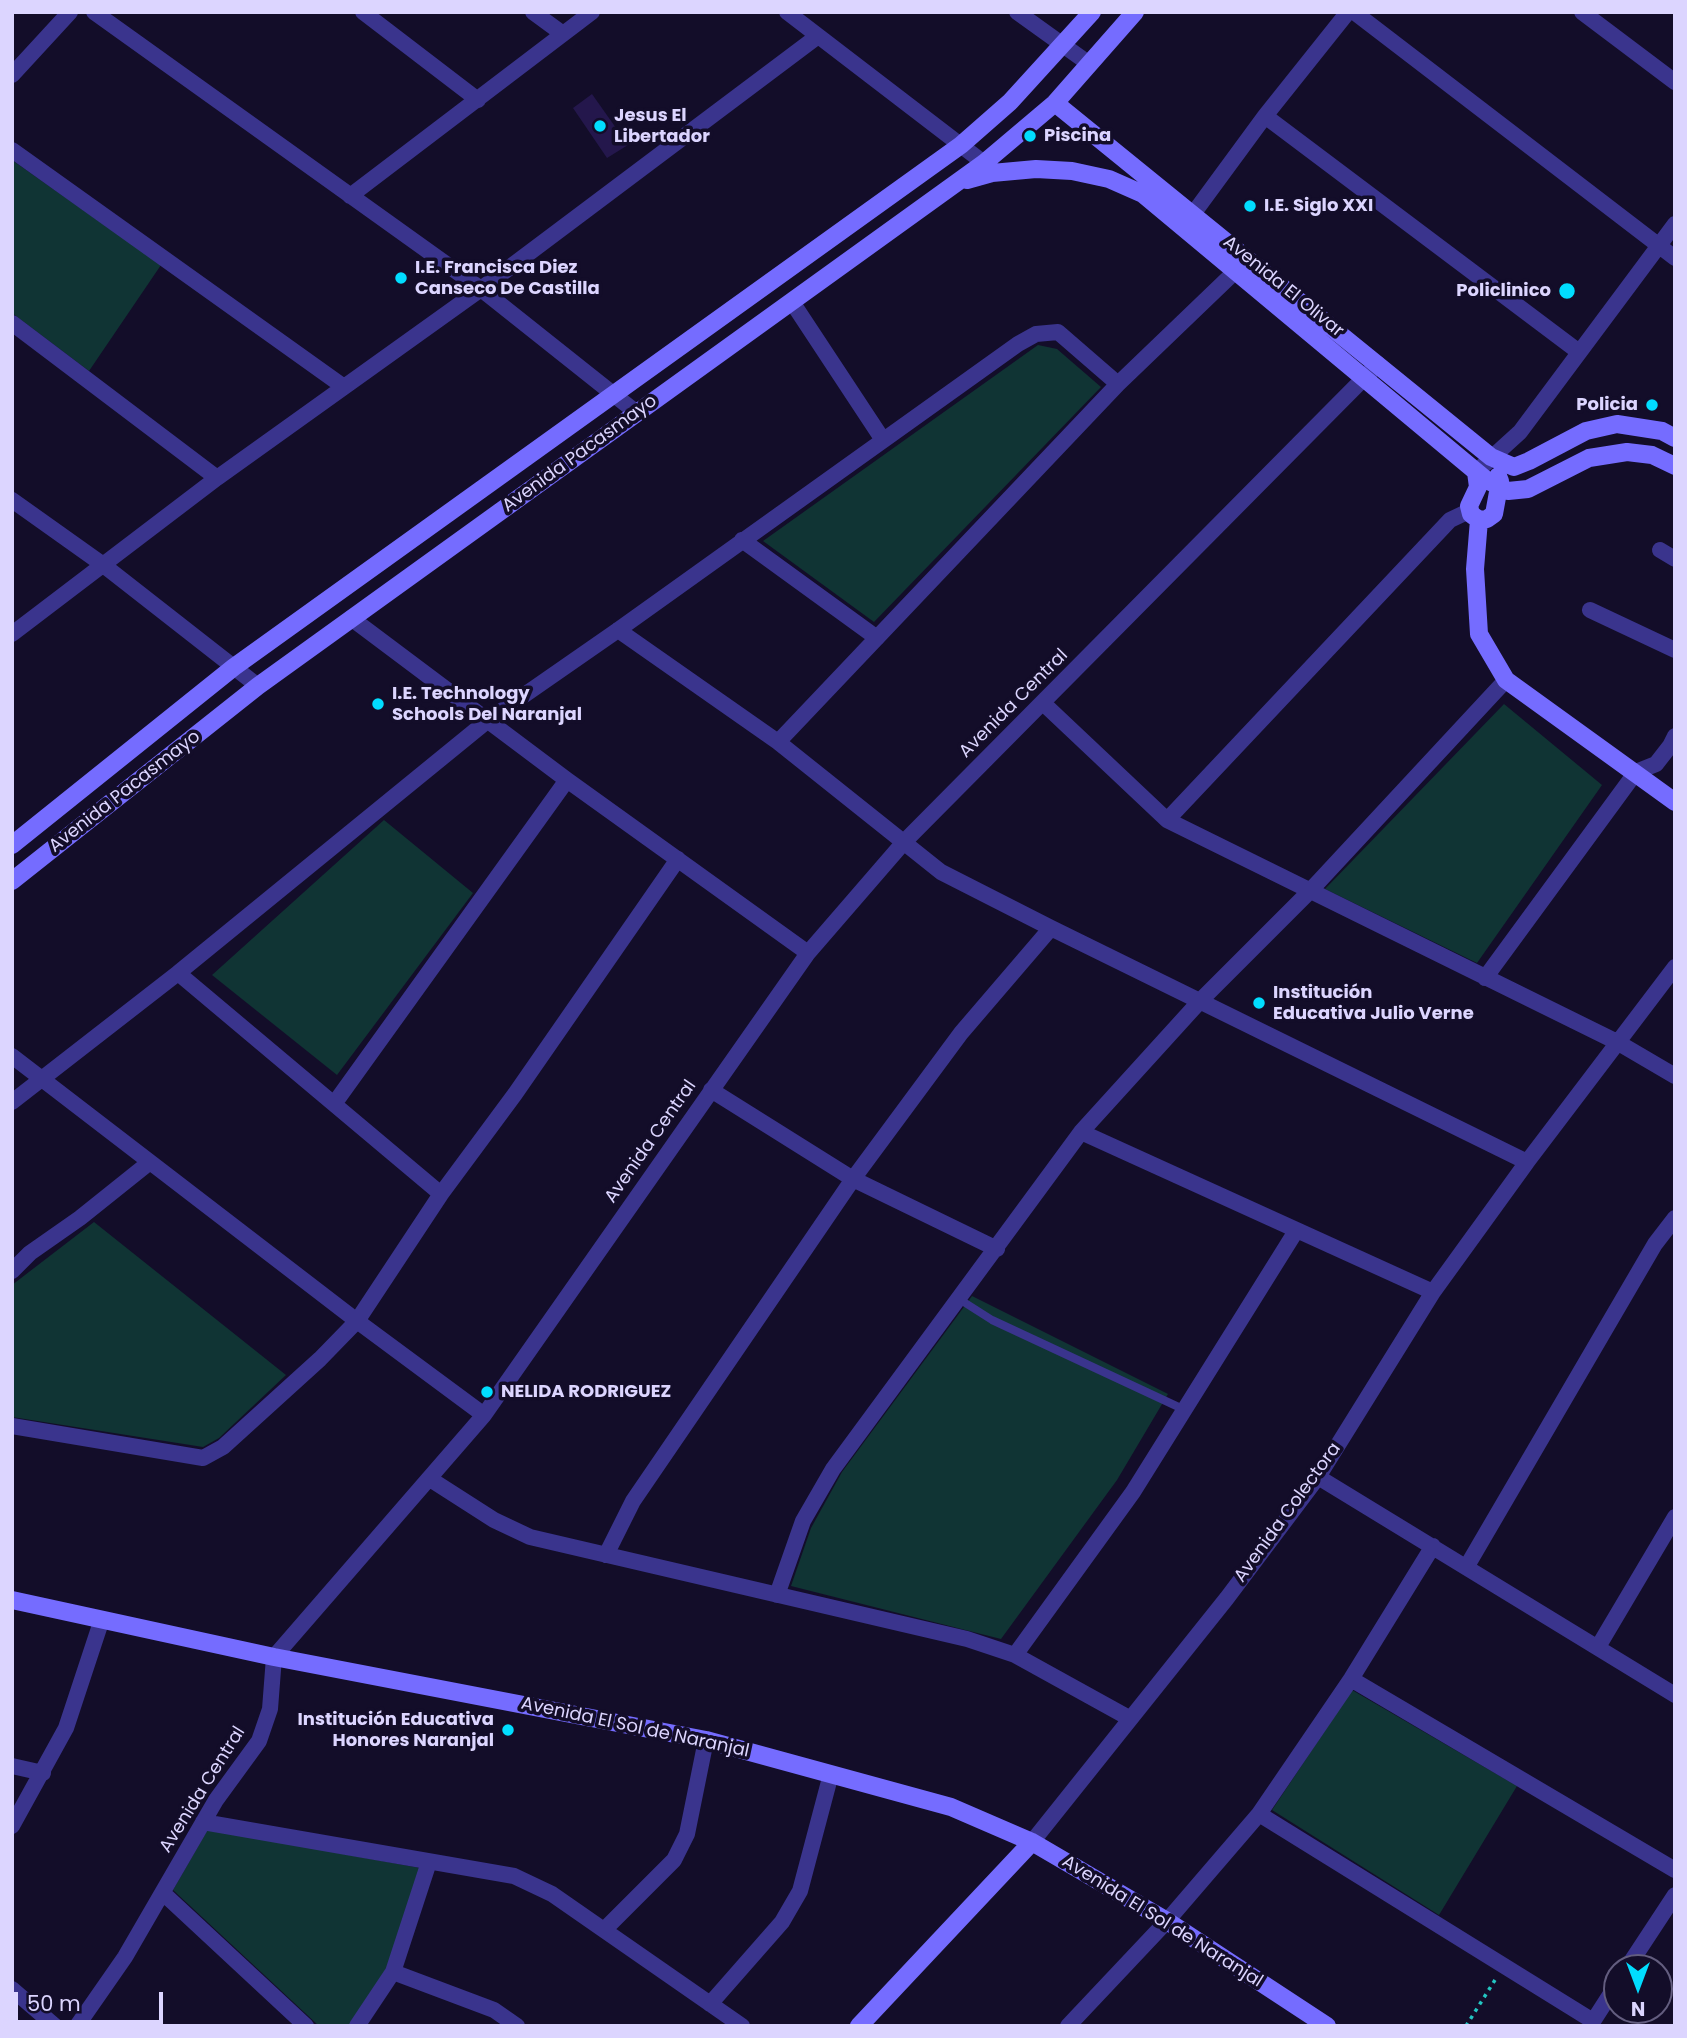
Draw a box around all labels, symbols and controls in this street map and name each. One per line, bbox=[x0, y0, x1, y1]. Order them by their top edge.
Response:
place label: Jesus El Libertador bbox=[614, 105, 710, 148]
marker: Jesus El Libertador bbox=[592, 118, 608, 134]
place label: Piscina bbox=[1044, 125, 1111, 147]
marker: Piscina bbox=[1022, 128, 1038, 144]
place label: I.E. Siglo XXI bbox=[1264, 195, 1373, 217]
marker: I.E. Siglo XXI bbox=[1242, 198, 1258, 214]
street label: Avenida El Olivar bbox=[1218, 232, 1348, 342]
place label: I.E. Francisca Diez Canseco De Castilla bbox=[415, 257, 600, 300]
marker: I.E. Francisca Diez Canseco De Castilla bbox=[393, 270, 409, 286]
place label: Policlinico bbox=[1456, 280, 1551, 302]
marker: Policlinico bbox=[1557, 281, 1577, 301]
street label: Avenida Pacasmayo bbox=[498, 391, 662, 517]
place label: Policia bbox=[1576, 394, 1638, 416]
marker: Policia bbox=[1644, 397, 1660, 413]
street label: Avenida Central bbox=[955, 645, 1073, 763]
place label: I.E. Technology Schools Del Naranjal bbox=[392, 683, 582, 726]
marker: I.E. Technology Schools Del Naranjal bbox=[370, 696, 386, 712]
street label: Avenida Pacasmayo bbox=[45, 726, 205, 858]
place label: Institución Educativa Julio Verne bbox=[1273, 982, 1474, 1024]
marker: Institución Educativa Julio Verne bbox=[1251, 995, 1267, 1011]
street label: Avenida Central bbox=[601, 1076, 701, 1208]
place label: NELIDA RODRIGUEZ bbox=[501, 1381, 671, 1403]
marker: NELIDA RODRIGUEZ bbox=[479, 1384, 495, 1400]
street label: Avenida Colectora bbox=[1230, 1439, 1346, 1587]
street label: Avenida El Sol de Naranjal bbox=[519, 1693, 751, 1763]
place label: Institución Educativa Honores Naranjal bbox=[298, 1709, 494, 1752]
marker: Institución Educativa Honores Naranjal bbox=[500, 1722, 516, 1738]
street label: Avenida Central bbox=[155, 1723, 251, 1857]
street label: Avenida El Sol de Naranjal bbox=[1058, 1851, 1266, 1993]
north arrow bbox=[1603, 1954, 1673, 2024]
scale bar bbox=[18, 1979, 166, 2023]
text: 50 m bbox=[27, 1989, 81, 2018]
text: N bbox=[1631, 1995, 1645, 2022]

